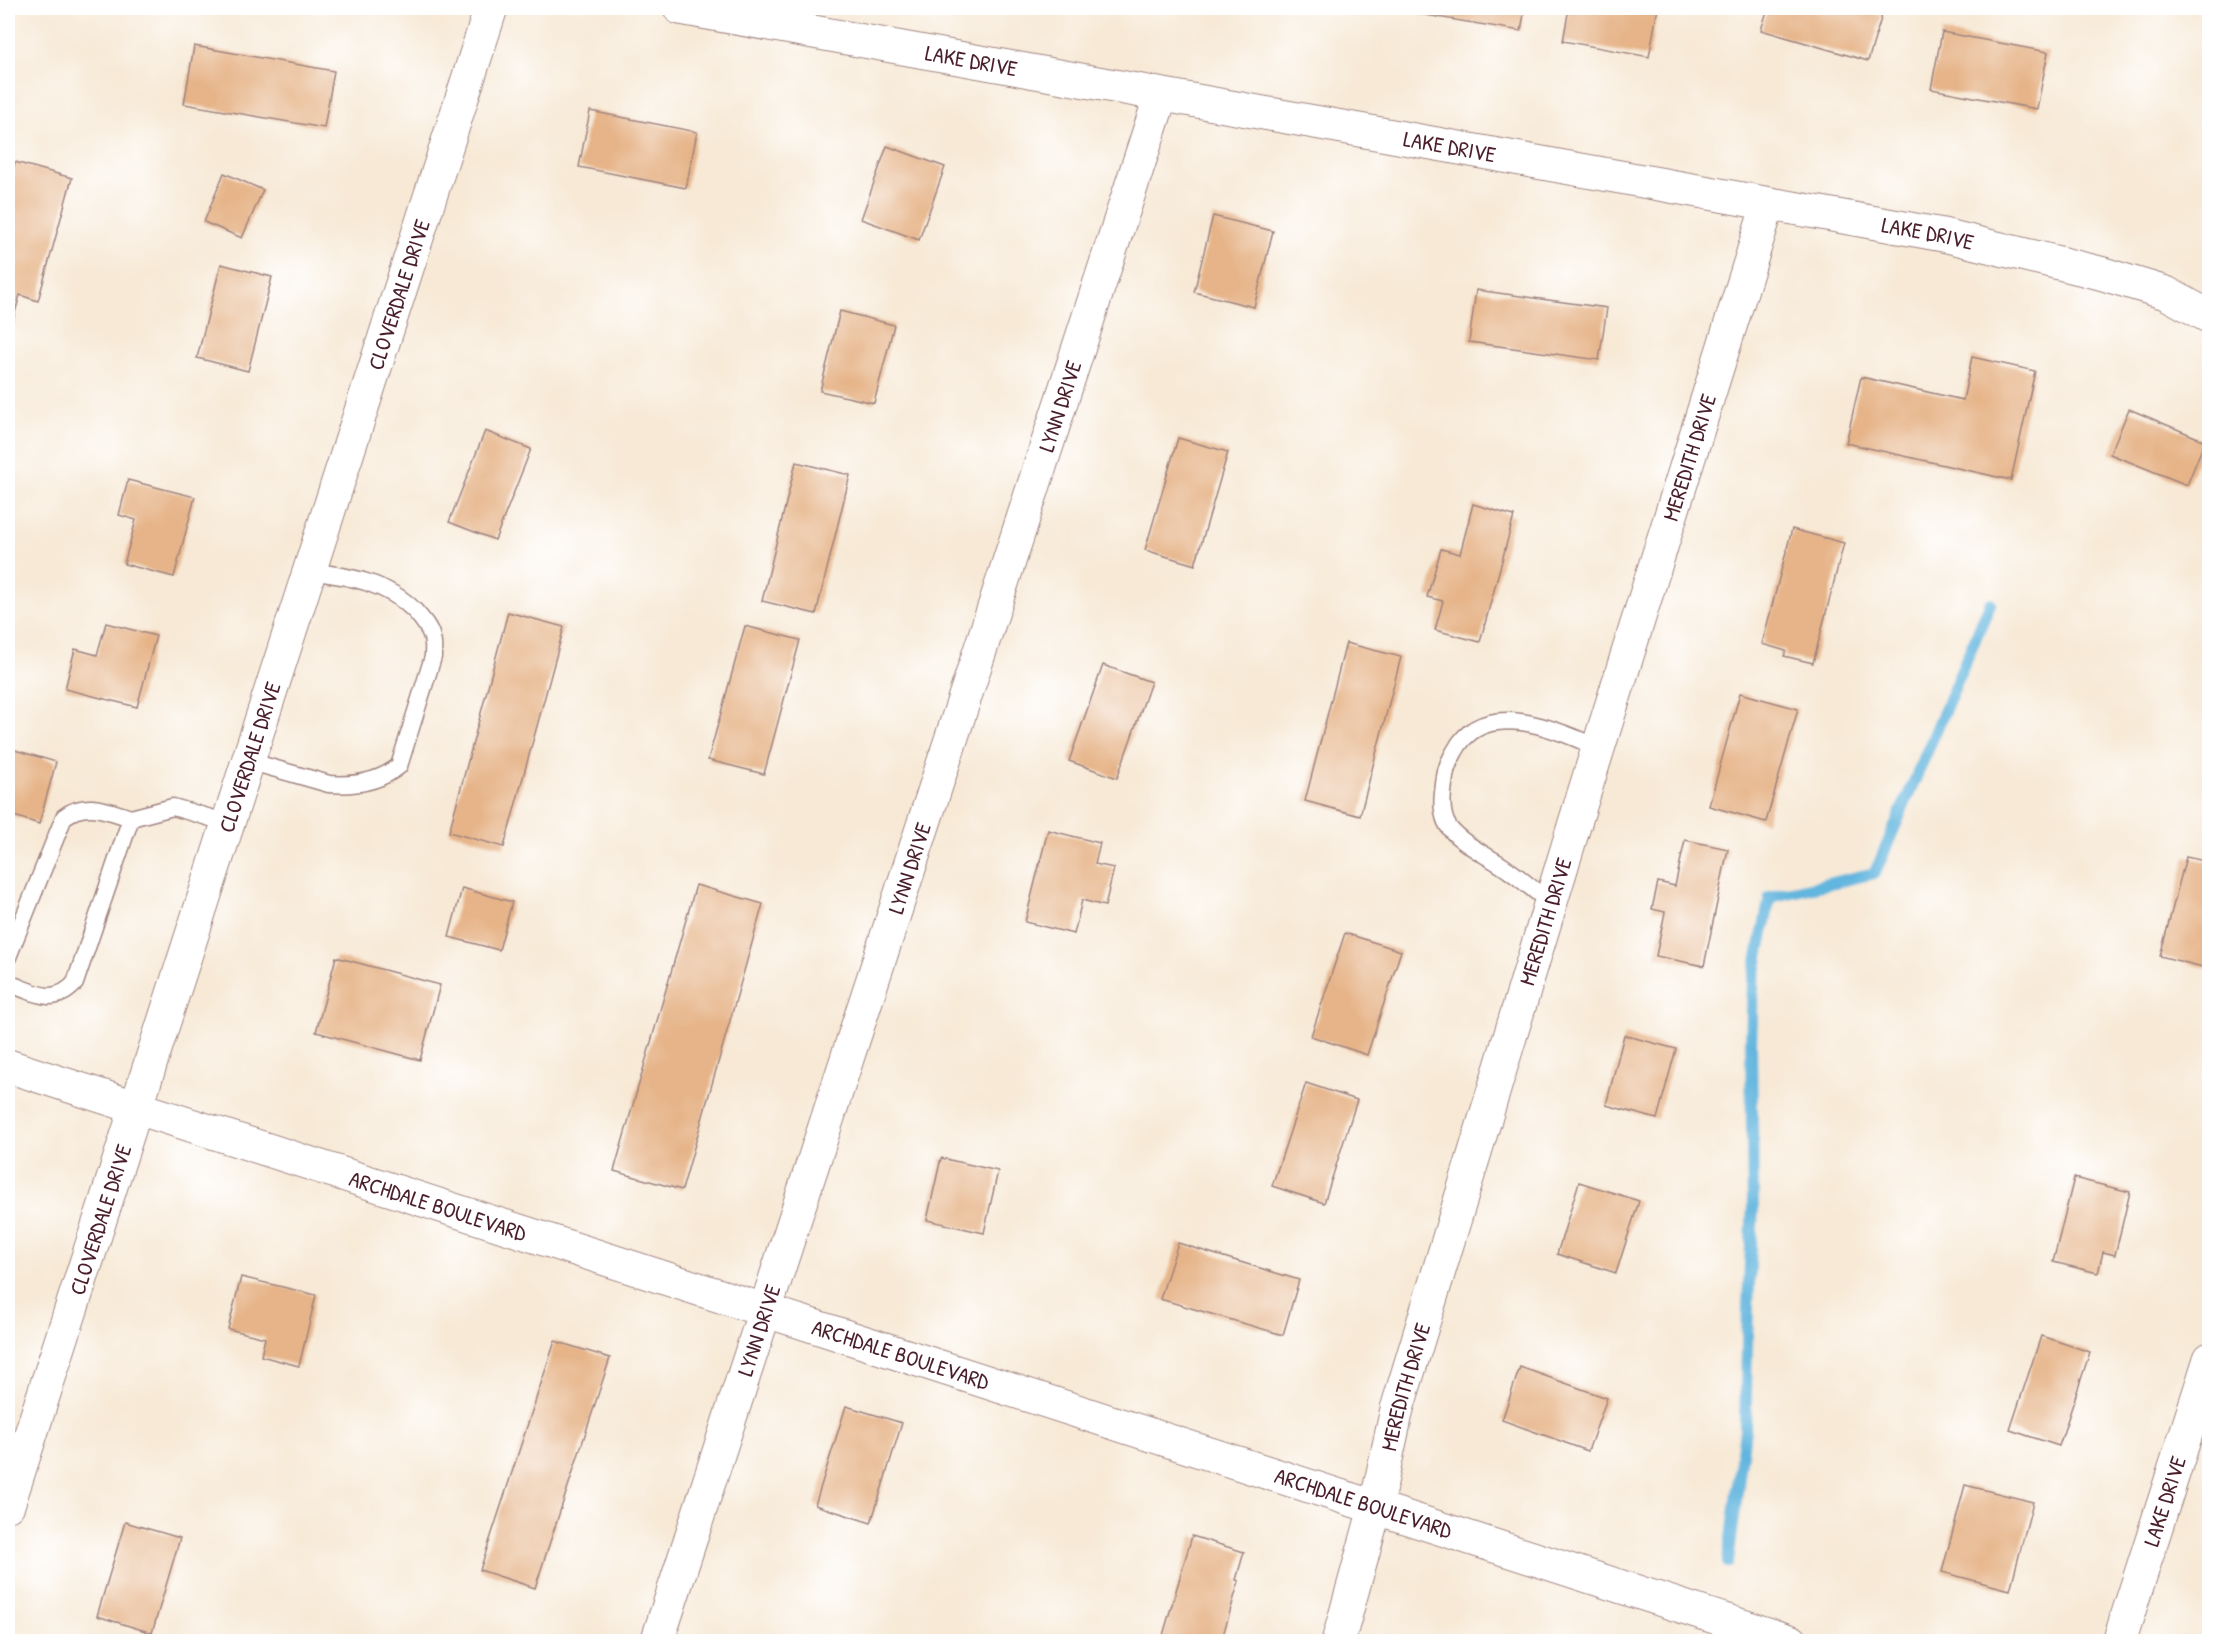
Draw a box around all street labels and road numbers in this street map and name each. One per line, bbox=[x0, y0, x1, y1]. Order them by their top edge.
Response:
street label: LAKE DRIVE bbox=[923, 37, 1020, 83]
street label: LAKE DRIVE bbox=[1401, 123, 1498, 169]
street label: LAKE DRIVE bbox=[1880, 209, 1977, 257]
street label: CLOVERDALE DRIVE bbox=[360, 215, 437, 374]
street label: LYNN DRIVE bbox=[1031, 356, 1089, 455]
street label: MEREDITH DRIVE bbox=[1655, 390, 1723, 525]
street label: CLOVERDALE DRIVE bbox=[211, 678, 288, 836]
street label: LYNN DRIVE bbox=[880, 818, 938, 917]
street label: MEREDITH DRIVE bbox=[1512, 854, 1579, 989]
street label: CLOVERDALE DRIVE bbox=[62, 1140, 139, 1299]
street label: ARCHDALE BOULEVARD bbox=[346, 1163, 531, 1248]
street label: LYNN DRIVE bbox=[730, 1280, 788, 1380]
street label: ARCHDALE BOULEVARD bbox=[808, 1312, 993, 1397]
street label: MEREDITH DRIVE bbox=[1373, 1319, 1437, 1453]
street label: LAKE DRIVE bbox=[2136, 1452, 2193, 1550]
street label: ARCHDALE BOULEVARD bbox=[1271, 1460, 1456, 1545]

